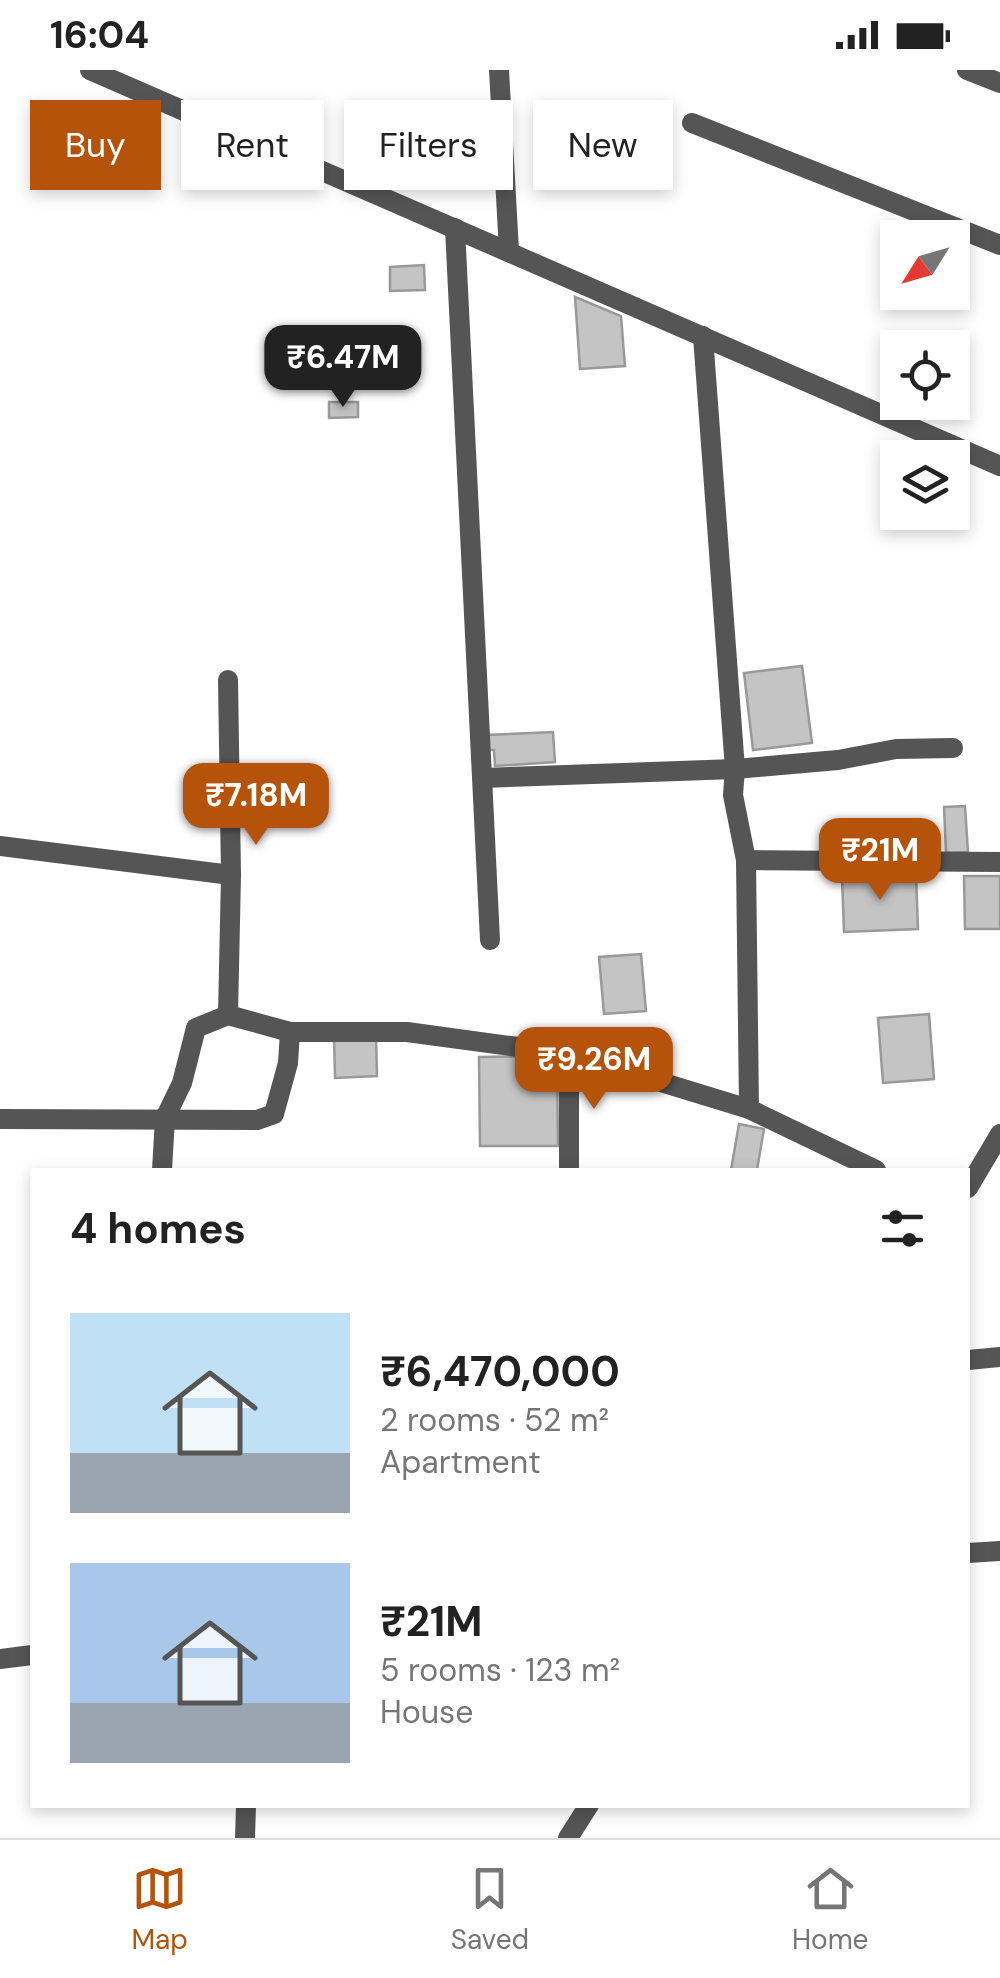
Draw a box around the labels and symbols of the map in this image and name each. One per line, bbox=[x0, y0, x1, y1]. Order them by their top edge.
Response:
north arrow bbox=[880, 220, 970, 310]
pin: ₹6.47M bbox=[262, 325, 424, 410]
pin: ₹7.18M bbox=[175, 763, 337, 848]
pin: ₹21M bbox=[821, 818, 939, 903]
pin: ₹9.26M bbox=[513, 1027, 675, 1112]

